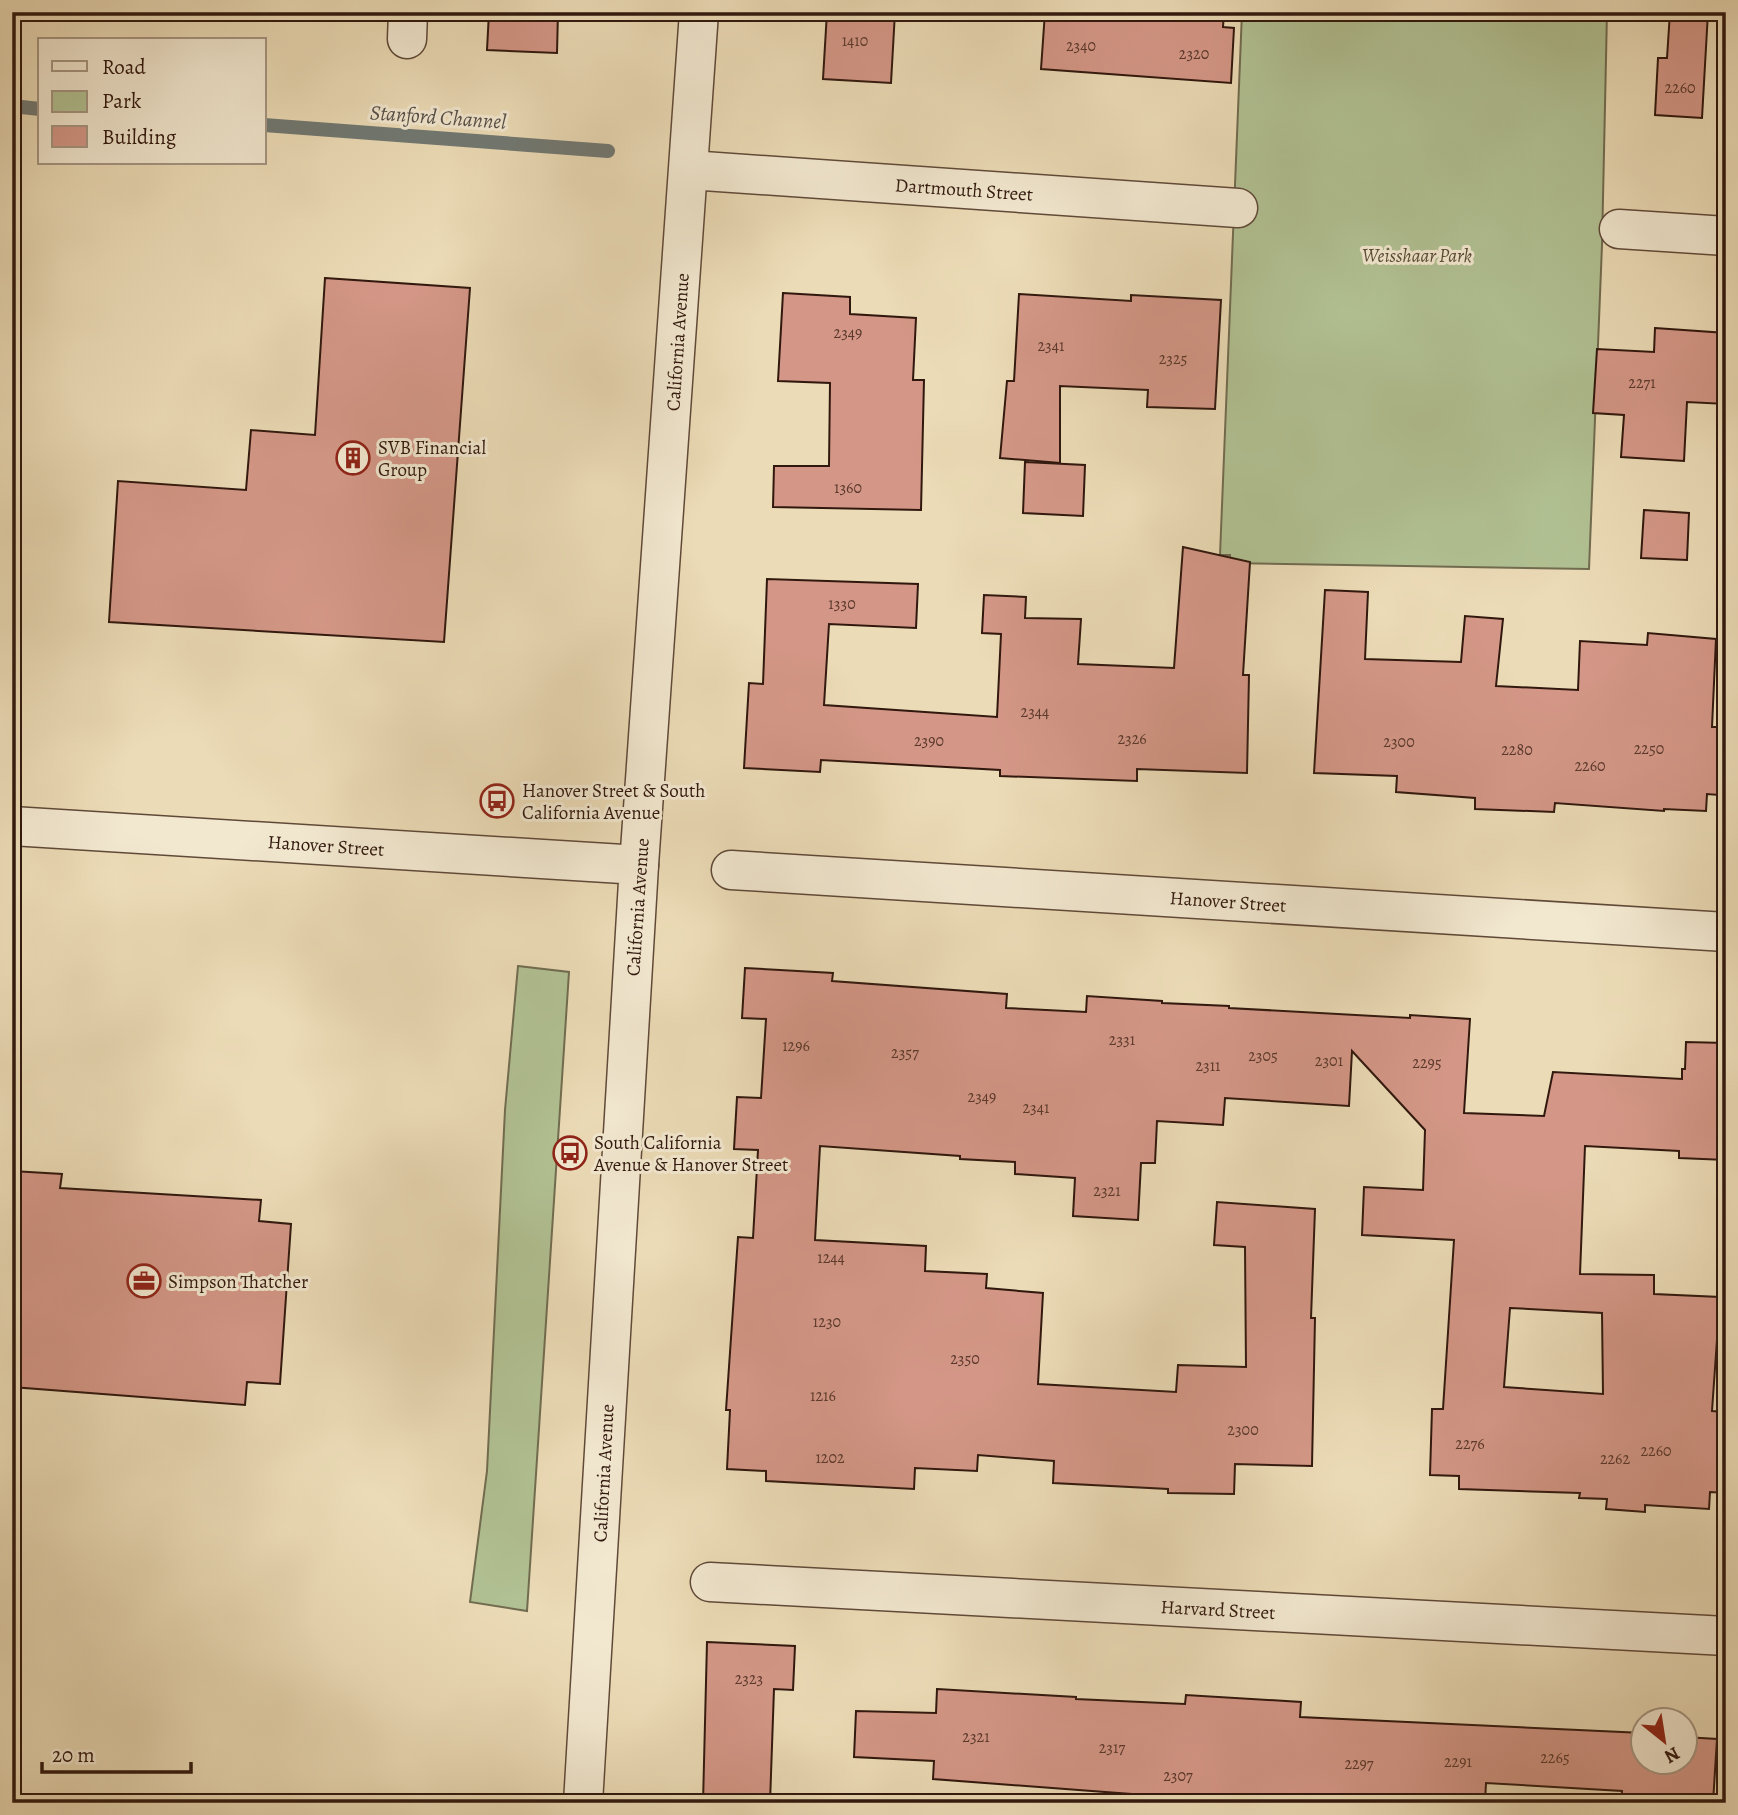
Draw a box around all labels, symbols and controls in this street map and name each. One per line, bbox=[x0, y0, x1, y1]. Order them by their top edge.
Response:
house number: 1410 bbox=[842, 30, 868, 52]
house number: 2340 bbox=[1066, 35, 1096, 57]
legend bbox=[38, 38, 266, 164]
house number: 2320 bbox=[1179, 43, 1209, 65]
text: Road bbox=[102, 53, 146, 81]
house number: 2260 bbox=[1664, 77, 1696, 99]
text: Park bbox=[102, 87, 142, 115]
water label: Stanford Channel bbox=[369, 98, 508, 136]
text: Building bbox=[102, 123, 177, 151]
street label: Dartmouth Street bbox=[894, 172, 1034, 208]
park label: Weisshaar Park bbox=[1362, 243, 1472, 269]
street label: California Avenue bbox=[660, 272, 696, 412]
house number: 2349 bbox=[834, 322, 862, 344]
house number: 2341 bbox=[1038, 335, 1065, 357]
house number: 2325 bbox=[1159, 348, 1187, 370]
house number: 2271 bbox=[1628, 372, 1656, 394]
place label: SVB Financial Group bbox=[378, 435, 486, 483]
building icon: SVB Financial Group bbox=[334, 439, 372, 477]
house number: 1360 bbox=[834, 477, 862, 499]
house number: 1330 bbox=[828, 593, 856, 615]
house number: 2344 bbox=[1021, 701, 1049, 723]
house number: 2326 bbox=[1117, 728, 1147, 750]
house number: 2390 bbox=[914, 730, 944, 752]
house number: 2300 bbox=[1383, 731, 1415, 753]
house number: 2250 bbox=[1634, 738, 1664, 760]
house number: 2280 bbox=[1501, 739, 1533, 761]
house number: 2260 bbox=[1574, 755, 1606, 777]
place label: Hanover Street & South California Avenue bbox=[522, 778, 705, 826]
bus stop icon: Hanover Street & South California Avenue bbox=[478, 782, 516, 820]
street label: Hanover Street bbox=[267, 829, 385, 863]
street label: California Avenue bbox=[620, 837, 656, 977]
street label: Hanover Street bbox=[1169, 885, 1287, 919]
house number: 2331 bbox=[1109, 1029, 1136, 1051]
house number: 1296 bbox=[782, 1035, 810, 1057]
house number: 2357 bbox=[891, 1042, 919, 1064]
house number: 2305 bbox=[1248, 1045, 1278, 1067]
house number: 2301 bbox=[1315, 1050, 1344, 1072]
house number: 2295 bbox=[1412, 1052, 1442, 1074]
house number: 2311 bbox=[1195, 1055, 1221, 1077]
house number: 2349 bbox=[968, 1086, 996, 1108]
house number: 2341 bbox=[1023, 1097, 1050, 1119]
place label: South California Avenue & Hanover Street bbox=[593, 1130, 788, 1178]
bus stop icon: South California Avenue & Hanover Street bbox=[551, 1134, 589, 1172]
house number: 2321 bbox=[1093, 1180, 1121, 1202]
house number: 1244 bbox=[817, 1247, 845, 1269]
office icon: Simpson Thatcher bbox=[125, 1262, 163, 1300]
place label: Simpson Thatcher bbox=[168, 1269, 308, 1295]
house number: 1230 bbox=[813, 1311, 841, 1333]
house number: 2350 bbox=[950, 1348, 980, 1370]
house number: 1216 bbox=[810, 1385, 836, 1407]
street label: California Avenue bbox=[587, 1403, 621, 1543]
house number: 2300 bbox=[1227, 1419, 1259, 1441]
house number: 2276 bbox=[1455, 1433, 1485, 1455]
house number: 2260 bbox=[1640, 1440, 1672, 1462]
house number: 1202 bbox=[815, 1447, 845, 1469]
house number: 2262 bbox=[1600, 1448, 1630, 1470]
street label: Harvard Street bbox=[1160, 1594, 1276, 1626]
house number: 2323 bbox=[735, 1668, 763, 1690]
north arrow bbox=[1630, 1706, 1700, 1776]
house number: 2321 bbox=[962, 1726, 990, 1748]
scale bar bbox=[42, 1731, 191, 1775]
house number: 2317 bbox=[1099, 1737, 1126, 1759]
text: N bbox=[1659, 1740, 1684, 1770]
text: 20 m bbox=[52, 1741, 95, 1769]
house number: 2265 bbox=[1540, 1747, 1570, 1769]
house number: 2291 bbox=[1444, 1751, 1473, 1773]
house number: 2297 bbox=[1344, 1753, 1374, 1775]
house number: 2307 bbox=[1163, 1765, 1193, 1787]

